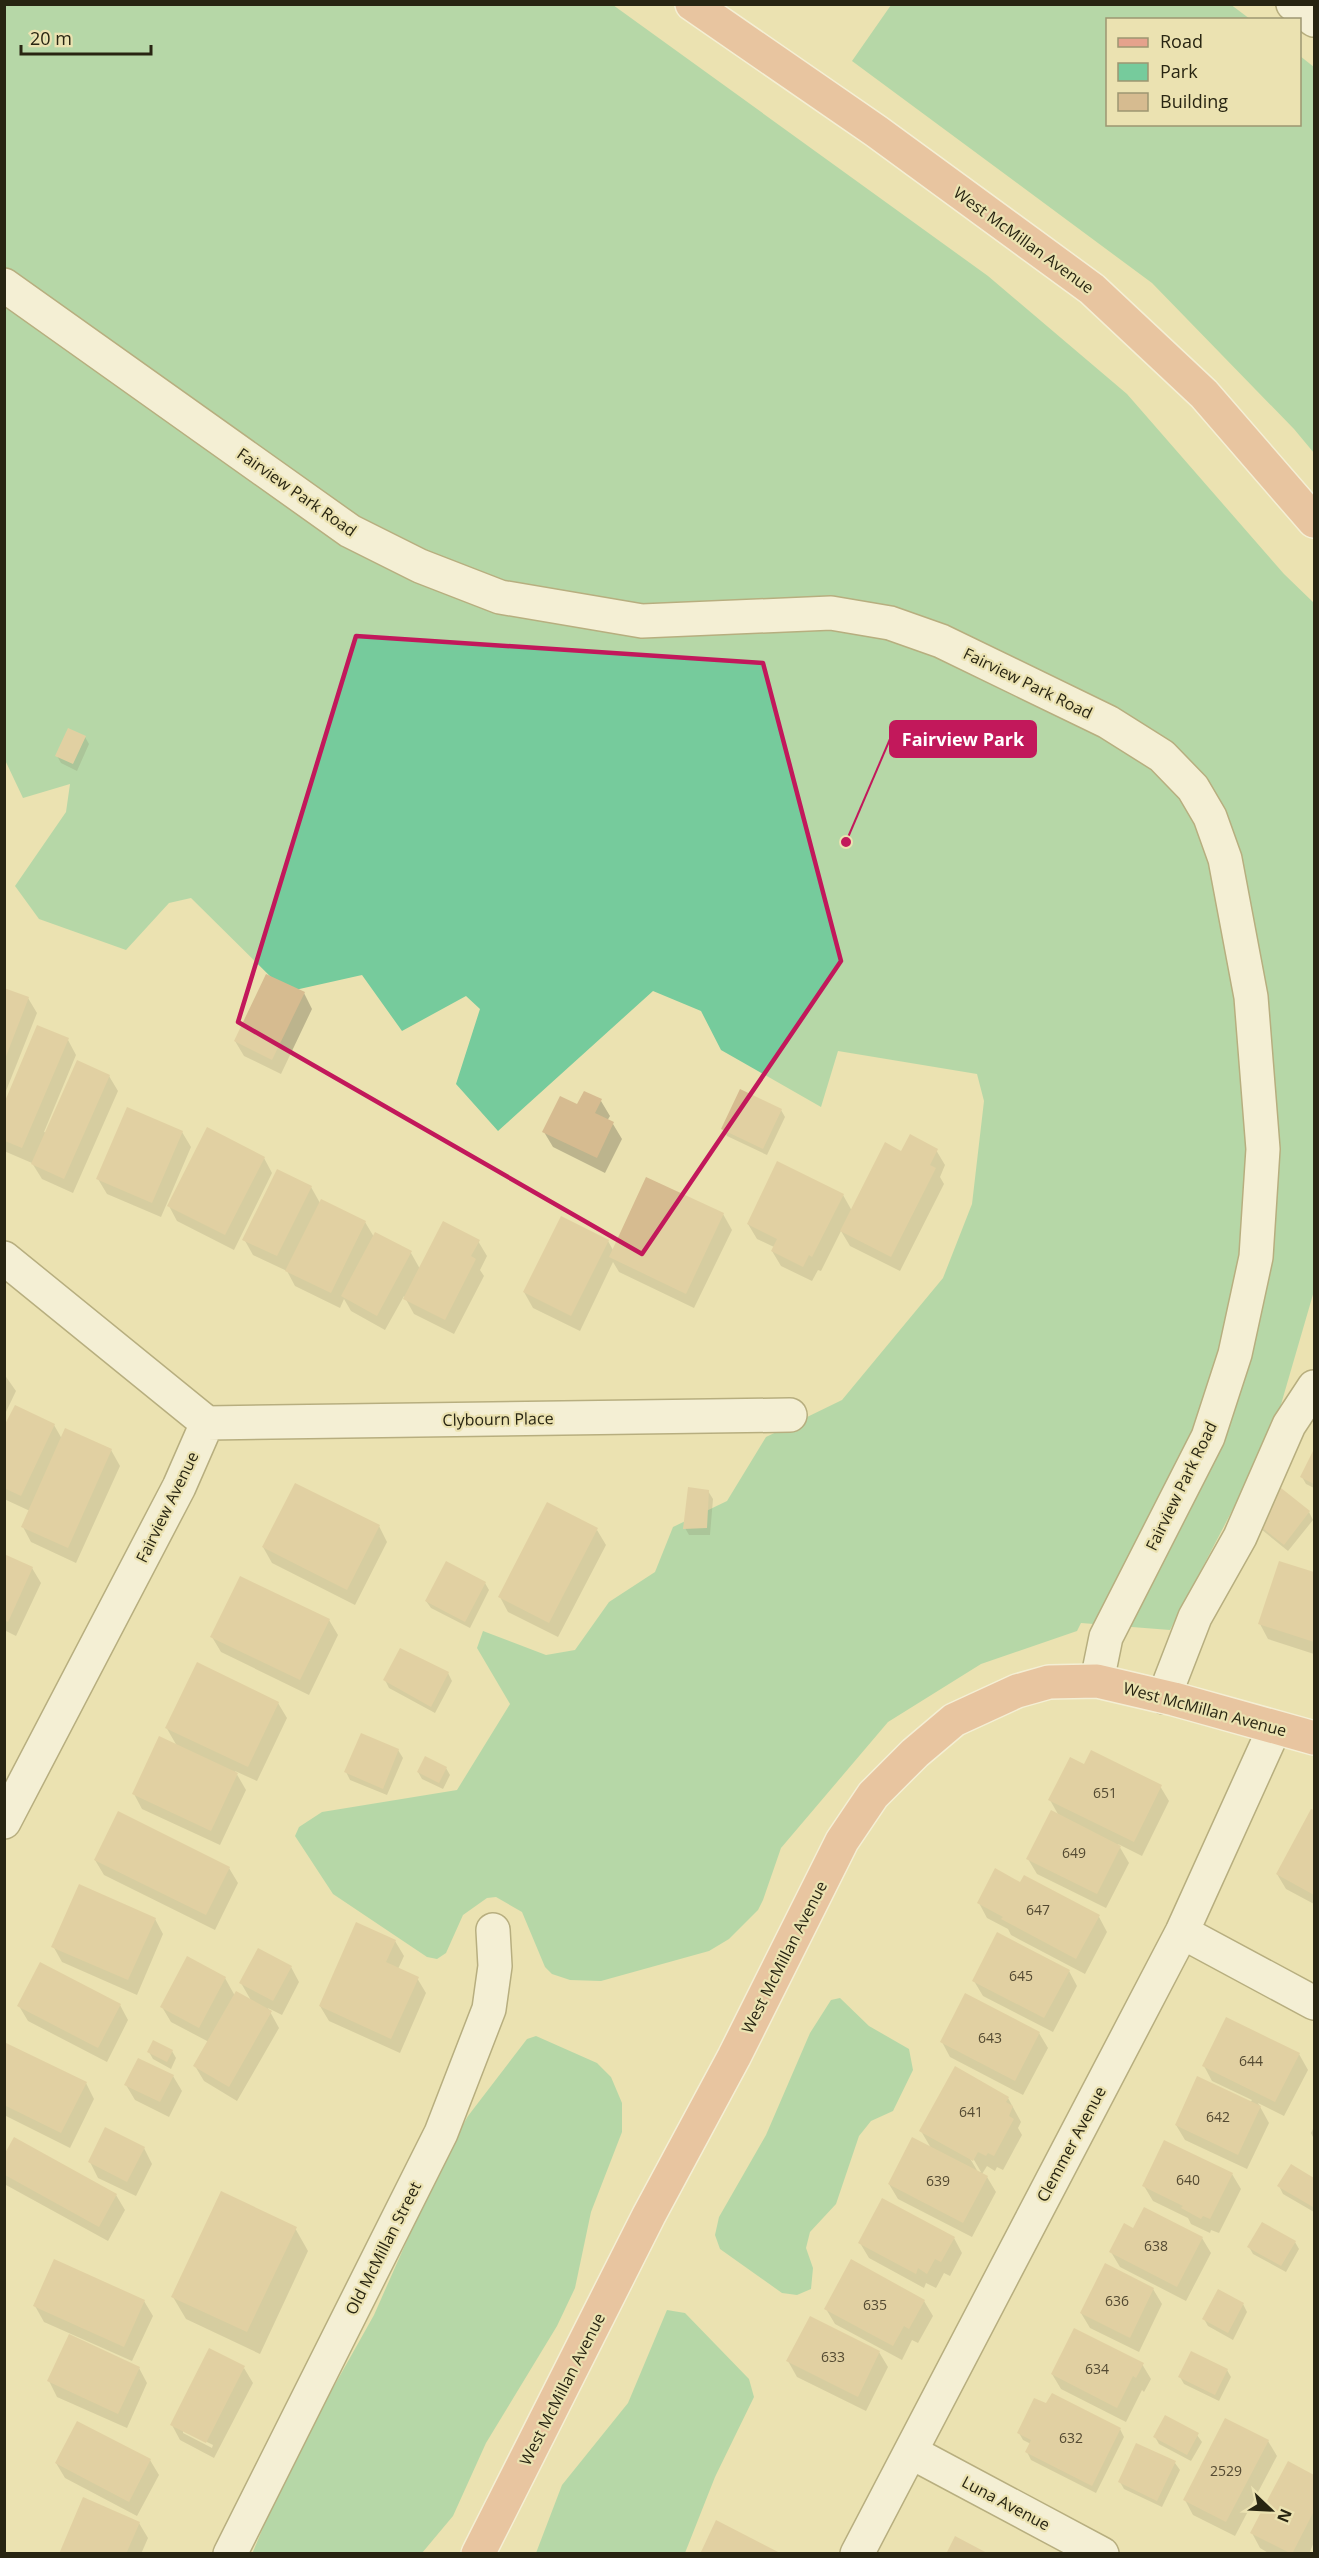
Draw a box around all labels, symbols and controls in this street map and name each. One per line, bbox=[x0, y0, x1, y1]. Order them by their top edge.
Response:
scale bar bbox=[21, 18, 152, 56]
legend bbox=[1106, 18, 1301, 126]
text: 20 m bbox=[30, 26, 72, 50]
text: Road bbox=[1160, 29, 1203, 53]
text: Park bbox=[1160, 59, 1198, 83]
text: Building bbox=[1160, 89, 1228, 113]
street label: West McMillan Avenue bbox=[949, 182, 1099, 298]
street label: Fairview Park Road bbox=[233, 443, 361, 541]
street label: Fairview Park Road bbox=[960, 642, 1096, 724]
callout: Fairview Park bbox=[890, 721, 1036, 757]
text: Fairview Park bbox=[902, 727, 1025, 751]
street label: Clybourn Place bbox=[442, 1407, 554, 1431]
street label: Fairview Park Road bbox=[1140, 1418, 1222, 1554]
street label: Fairview Avenue bbox=[131, 1448, 203, 1566]
street label: West McMillan Avenue bbox=[1121, 1677, 1289, 1741]
house number: 651 bbox=[1093, 1783, 1117, 1802]
house number: 649 bbox=[1062, 1843, 1086, 1862]
street label: West McMillan Avenue bbox=[736, 1877, 832, 2037]
house number: 647 bbox=[1026, 1900, 1050, 1919]
house number: 645 bbox=[1009, 1966, 1033, 1985]
house number: 643 bbox=[978, 2028, 1002, 2047]
house number: 644 bbox=[1239, 2051, 1263, 2070]
street label: Clemmer Avenue bbox=[1031, 2082, 1111, 2206]
house number: 641 bbox=[959, 2102, 983, 2121]
house number: 642 bbox=[1206, 2107, 1230, 2126]
house number: 640 bbox=[1176, 2170, 1200, 2189]
house number: 639 bbox=[926, 2171, 950, 2190]
street label: Old McMillan Street bbox=[340, 2177, 426, 2318]
house number: 638 bbox=[1144, 2236, 1168, 2255]
house number: 636 bbox=[1105, 2291, 1129, 2310]
house number: 635 bbox=[863, 2295, 887, 2314]
street label: West McMillan Avenue bbox=[514, 2309, 610, 2469]
house number: 633 bbox=[821, 2347, 845, 2366]
house number: 634 bbox=[1085, 2359, 1109, 2378]
house number: 632 bbox=[1059, 2428, 1083, 2447]
house number: 2529 bbox=[1210, 2461, 1242, 2480]
street label: Luna Avenue bbox=[958, 2471, 1054, 2535]
north arrow bbox=[1241, 2480, 1301, 2540]
text: N bbox=[1272, 2506, 1297, 2526]

